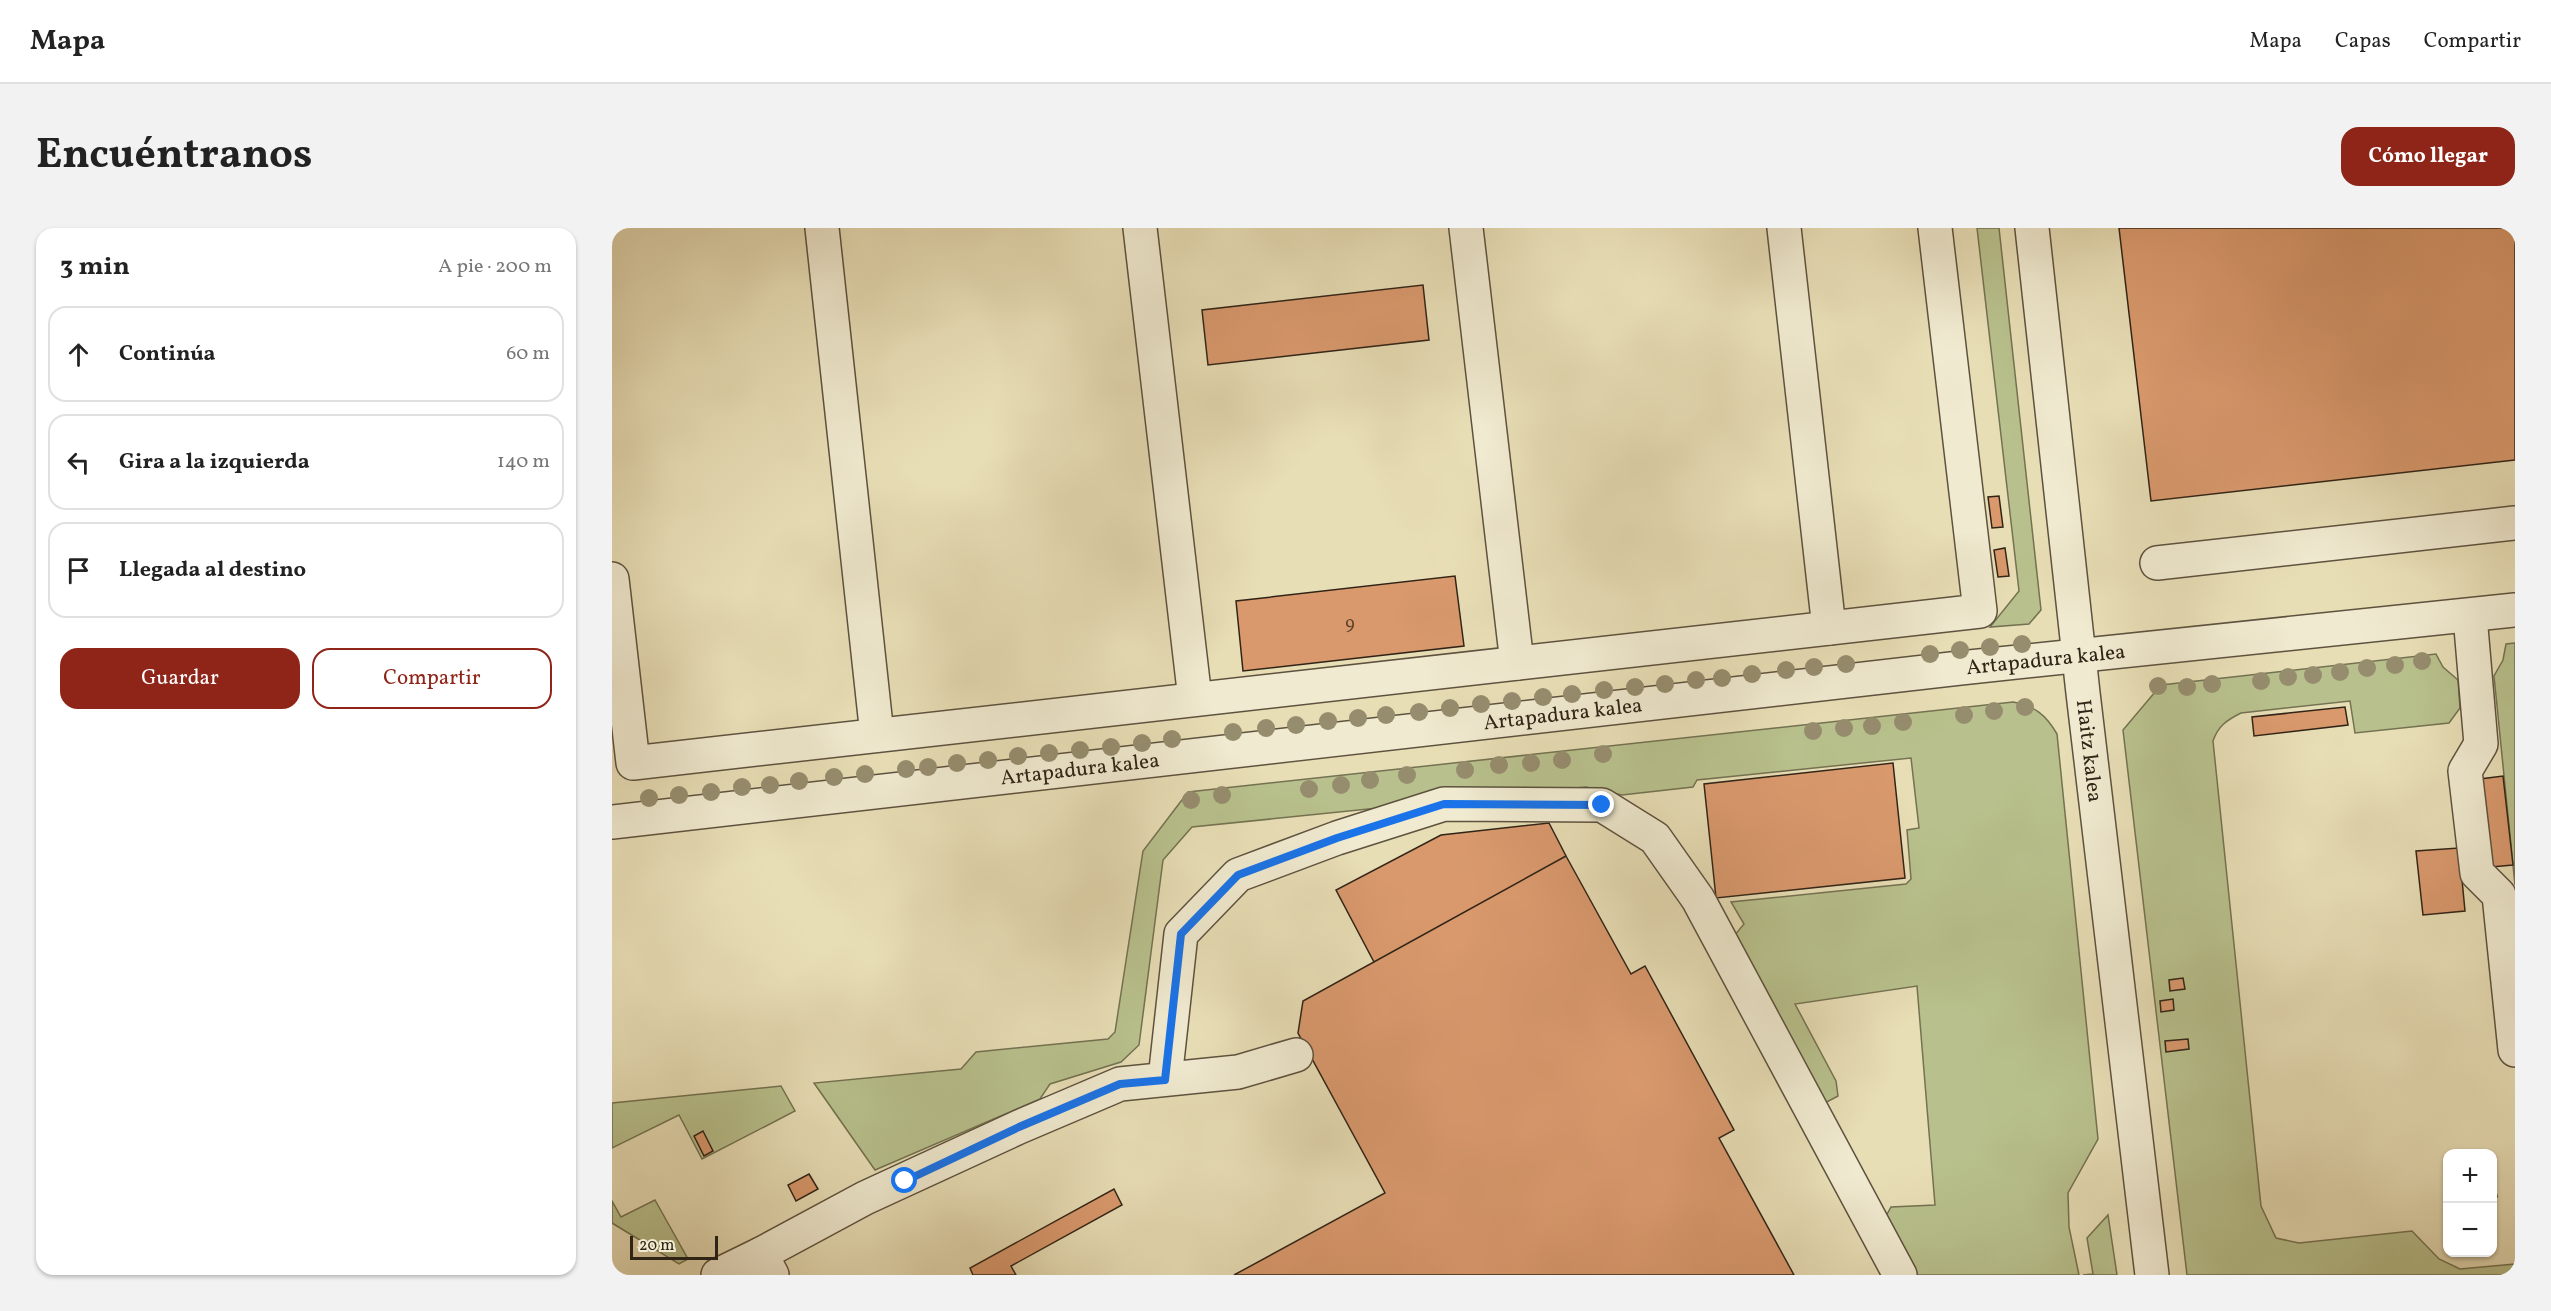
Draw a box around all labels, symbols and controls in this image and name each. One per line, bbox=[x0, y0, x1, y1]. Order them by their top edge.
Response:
text: Mapa bbox=[30, 22, 105, 61]
text: Mapa bbox=[2250, 27, 2302, 56]
text: Capas bbox=[2335, 27, 2391, 56]
text: Compartir bbox=[2424, 27, 2521, 56]
text: Encuéntranos bbox=[36, 127, 312, 186]
button: Cómo llegar bbox=[2341, 127, 2515, 186]
text: 3 min bbox=[60, 249, 130, 285]
text: A pie · 200 m bbox=[438, 253, 552, 281]
icon: ahead bbox=[62, 338, 95, 371]
text: Continúa bbox=[119, 339, 216, 370]
text: 60 m bbox=[506, 340, 550, 368]
icon: left bbox=[62, 446, 95, 479]
text: Gira a la izquierda bbox=[119, 447, 310, 478]
text: 140 m bbox=[497, 448, 550, 476]
icon: arrive bbox=[62, 554, 95, 587]
text: Llegada al destino bbox=[119, 555, 306, 586]
house number: 9 bbox=[1345, 612, 1355, 637]
street label: Artapadura kalea bbox=[1965, 638, 2127, 683]
button: Guardar bbox=[60, 648, 300, 709]
button: Compartir bbox=[312, 648, 552, 709]
street label: Artapadura kalea bbox=[1482, 691, 1644, 738]
street label: Haitz kalea bbox=[2068, 698, 2109, 804]
street label: Artapadura kalea bbox=[999, 747, 1161, 794]
route end bbox=[1588, 791, 1614, 817]
map controls bbox=[2443, 1149, 2497, 1257]
button: + bbox=[2443, 1149, 2497, 1203]
route start bbox=[891, 1167, 917, 1193]
button: − bbox=[2443, 1203, 2497, 1257]
scale bar bbox=[630, 1233, 718, 1260]
text: 20 m bbox=[639, 1235, 674, 1257]

